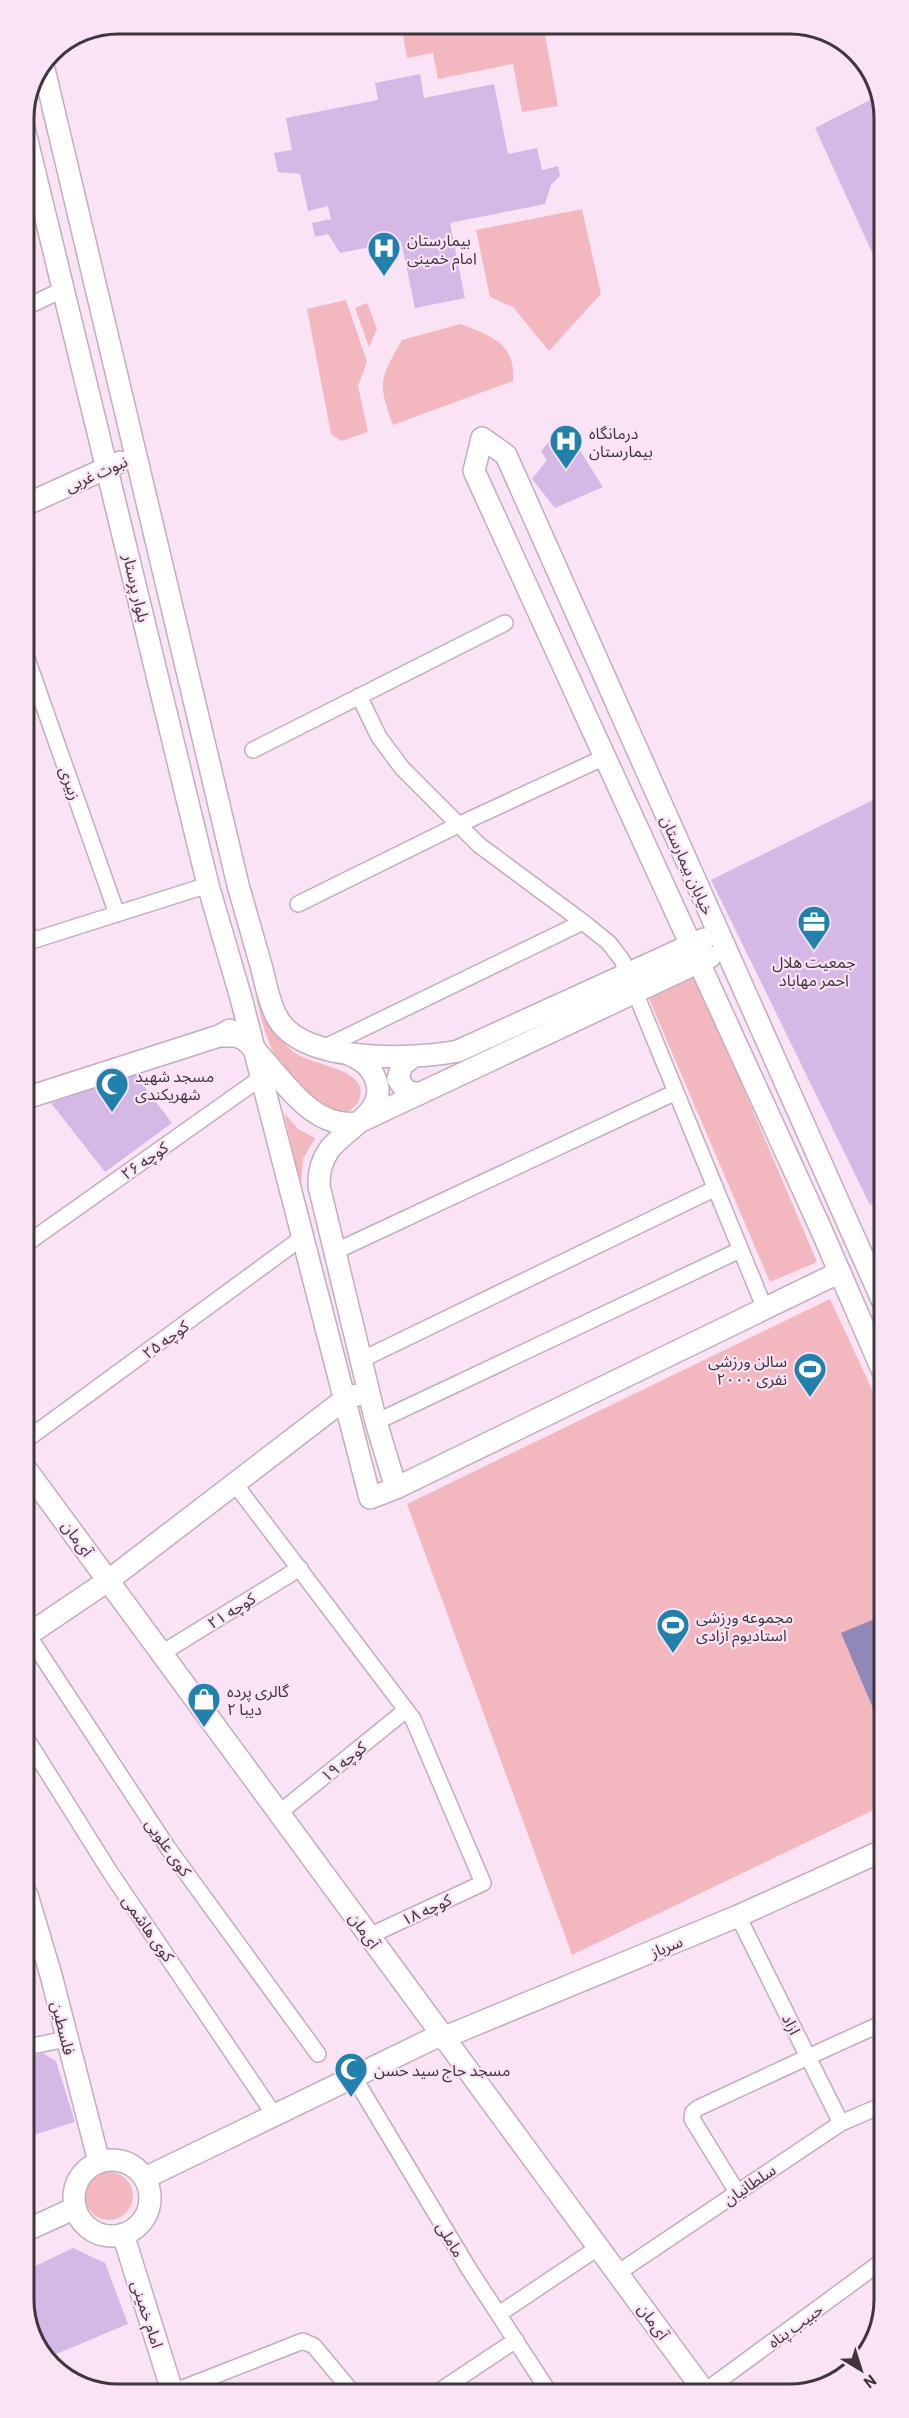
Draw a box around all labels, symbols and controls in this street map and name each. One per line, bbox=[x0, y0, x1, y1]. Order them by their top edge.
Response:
hospital icon: بیمارستان امام خمینی bbox=[366, 230, 402, 277]
place label: بیمارستان امام خمینی bbox=[407, 230, 477, 271]
hospital icon: درمانگاه بیمارستان bbox=[548, 423, 584, 470]
place label: درمانگاه بیمارستان bbox=[589, 423, 653, 461]
street label: نبوت غربی bbox=[62, 451, 131, 496]
street label: بلوار پرستار bbox=[118, 551, 154, 624]
street label: زبیری bbox=[56, 764, 86, 803]
street label: خیابان بیمارستان bbox=[657, 812, 718, 918]
office icon: جمعیت هلال احمر مهاباد bbox=[796, 904, 832, 951]
place label: جمعیت هلال احمر مهاباد bbox=[772, 952, 856, 990]
mosque icon: مسجد شهید شهریکندی bbox=[94, 1066, 130, 1113]
place label: مسجد شهید شهریکندی bbox=[135, 1066, 214, 1104]
street label: کوچه ۲۶ bbox=[117, 1137, 173, 1185]
street label: کوچه ۲۵ bbox=[138, 1316, 193, 1364]
place label: سالن ورزشی ۲۰۰۰ نفری bbox=[708, 1351, 787, 1389]
sports icon: سالن ورزشی ۲۰۰۰ نفری bbox=[792, 1351, 828, 1398]
street label: آی‌مان bbox=[58, 1516, 98, 1561]
street label: کوچه ۲۱ bbox=[204, 1588, 260, 1634]
sports icon: مجموعه ورزشی استادیوم آزادی bbox=[655, 1607, 691, 1654]
place label: مجموعه ورزشی استادیوم آزادی bbox=[696, 1607, 793, 1648]
shop icon: گالری پرده دیبا ۲ bbox=[186, 1681, 222, 1728]
place label: گالری پرده دیبا ۲ bbox=[227, 1681, 289, 1718]
street label: کوچه ۱۹ bbox=[316, 1737, 371, 1787]
street label: کوی علویی bbox=[141, 1814, 196, 1881]
street label: کوچه ۱۸ bbox=[398, 1889, 455, 1931]
street label: کوی هاشمی bbox=[118, 1891, 179, 1966]
street label: آی‌مان bbox=[345, 1908, 385, 1953]
street label: سرباز bbox=[646, 1931, 685, 1962]
street label: فلسطین bbox=[47, 1999, 80, 2057]
street label: ازاد bbox=[778, 2011, 805, 2038]
mosque icon: مسجد حاج سید حسن bbox=[333, 2051, 369, 2098]
place label: مسجد حاج سید حسن bbox=[374, 2060, 510, 2083]
street label: سلطانیان bbox=[719, 2160, 779, 2209]
street label: ماملی bbox=[432, 2218, 469, 2261]
street label: امام خمینی bbox=[124, 2278, 168, 2351]
street label: آی‌مان bbox=[634, 2299, 674, 2344]
street label: حبیب پناه bbox=[764, 2299, 827, 2353]
north arrow bbox=[831, 2340, 891, 2400]
text: N bbox=[861, 2371, 881, 2393]

